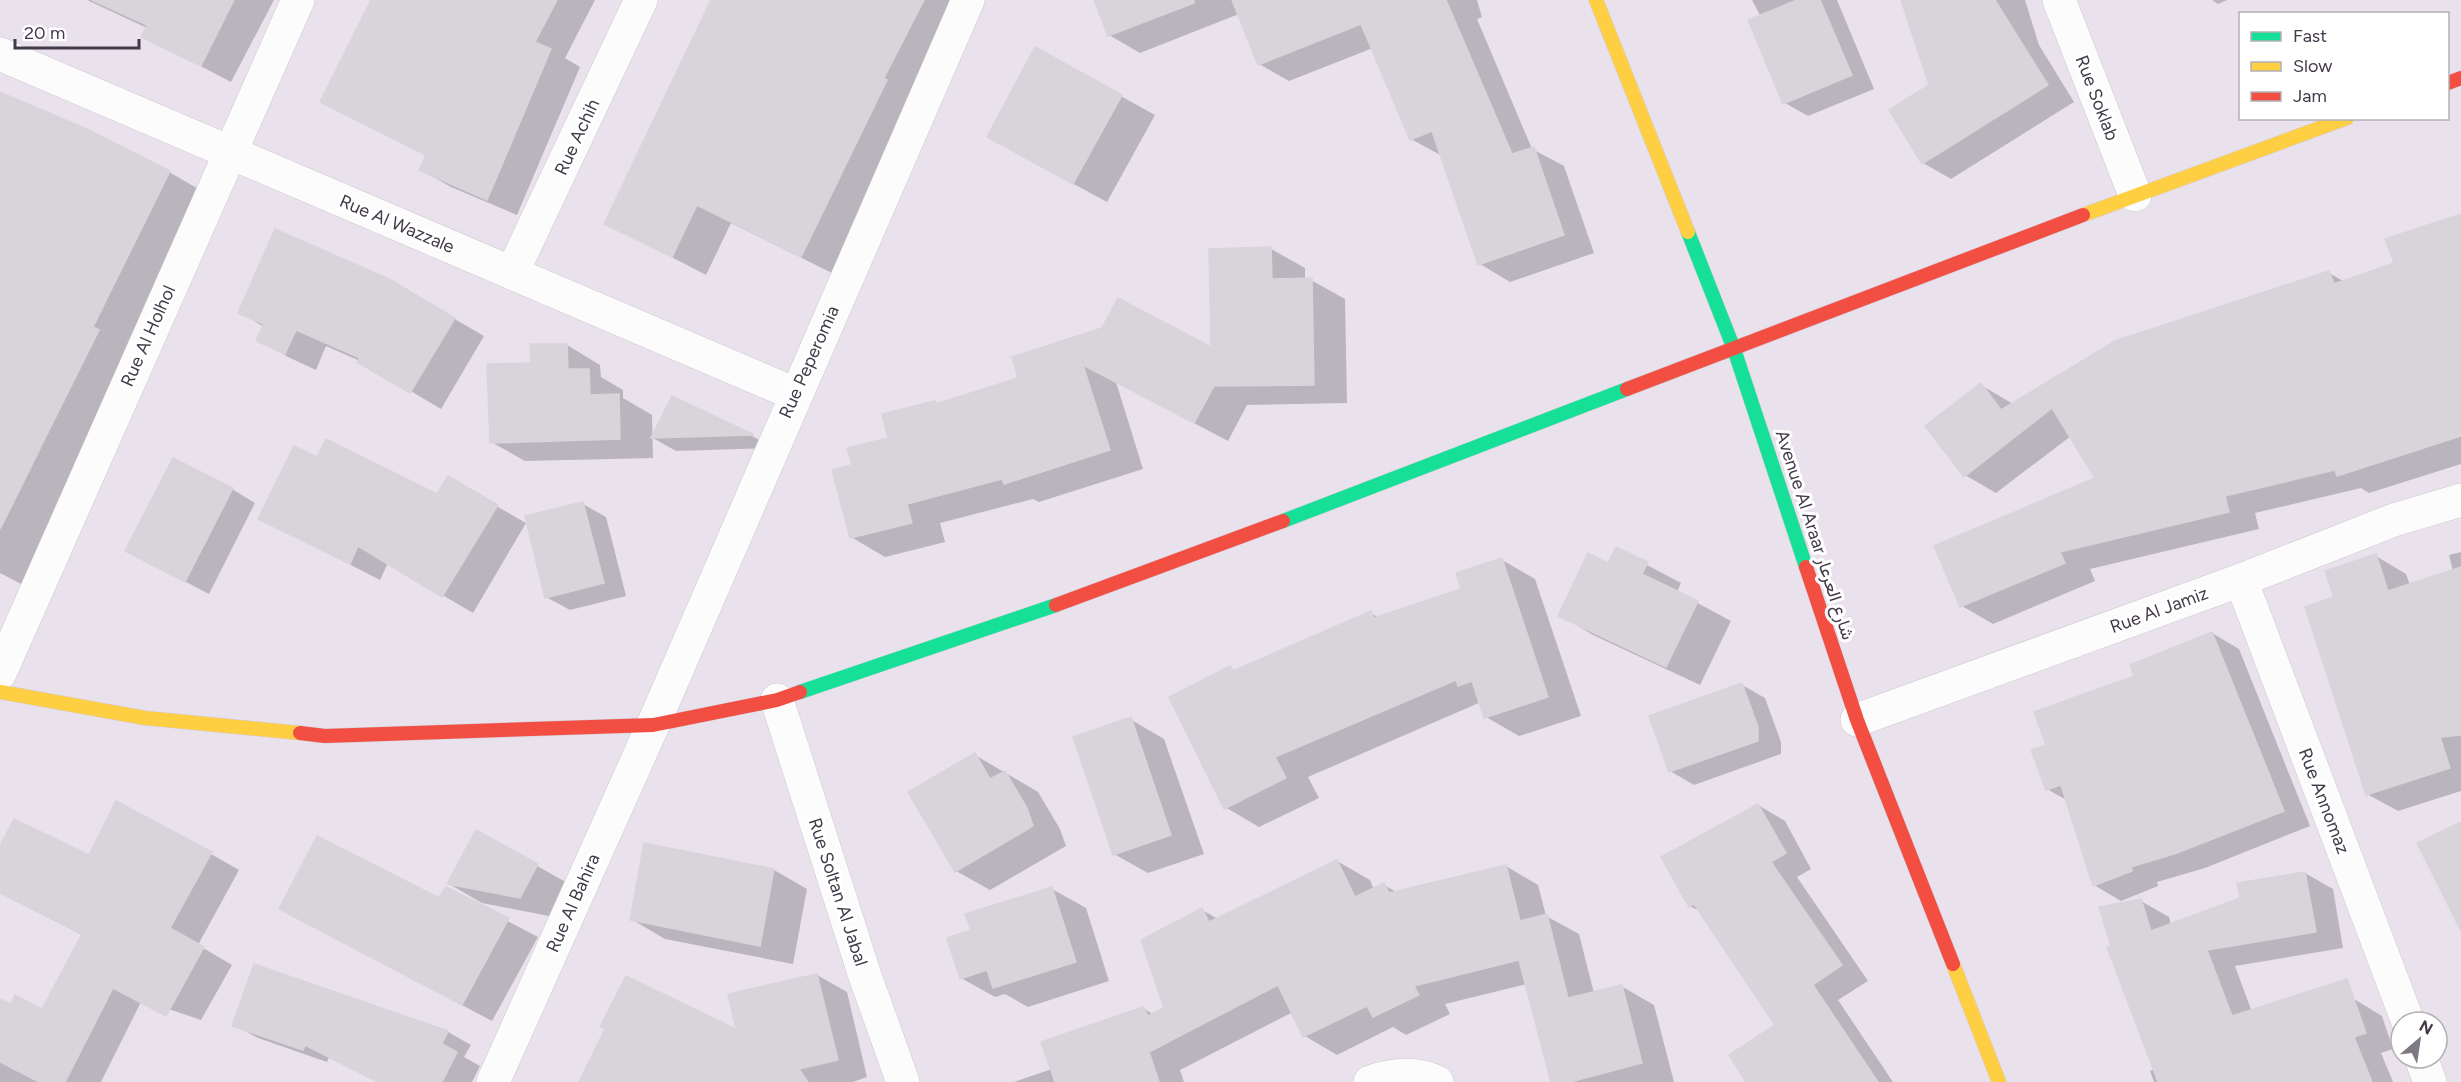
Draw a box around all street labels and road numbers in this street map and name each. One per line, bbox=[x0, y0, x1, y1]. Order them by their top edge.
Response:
street label: Rue Soklab bbox=[2071, 52, 2123, 144]
street label: Rue Achih bbox=[550, 95, 604, 179]
street label: Rue Al Wazzale bbox=[336, 190, 458, 258]
street label: Rue Al Holhol bbox=[116, 282, 180, 390]
street label: Rue Peperomia bbox=[774, 302, 844, 422]
street label: Avenue Al Araar شارع العرعار bbox=[1770, 427, 1859, 643]
street label: Rue Al Jamiz bbox=[2107, 582, 2211, 638]
street label: Rue Annomaz bbox=[2294, 745, 2354, 857]
street label: Rue Soltan Al Jabal bbox=[804, 815, 872, 969]
street label: Rue Al Bahira bbox=[541, 850, 605, 956]

